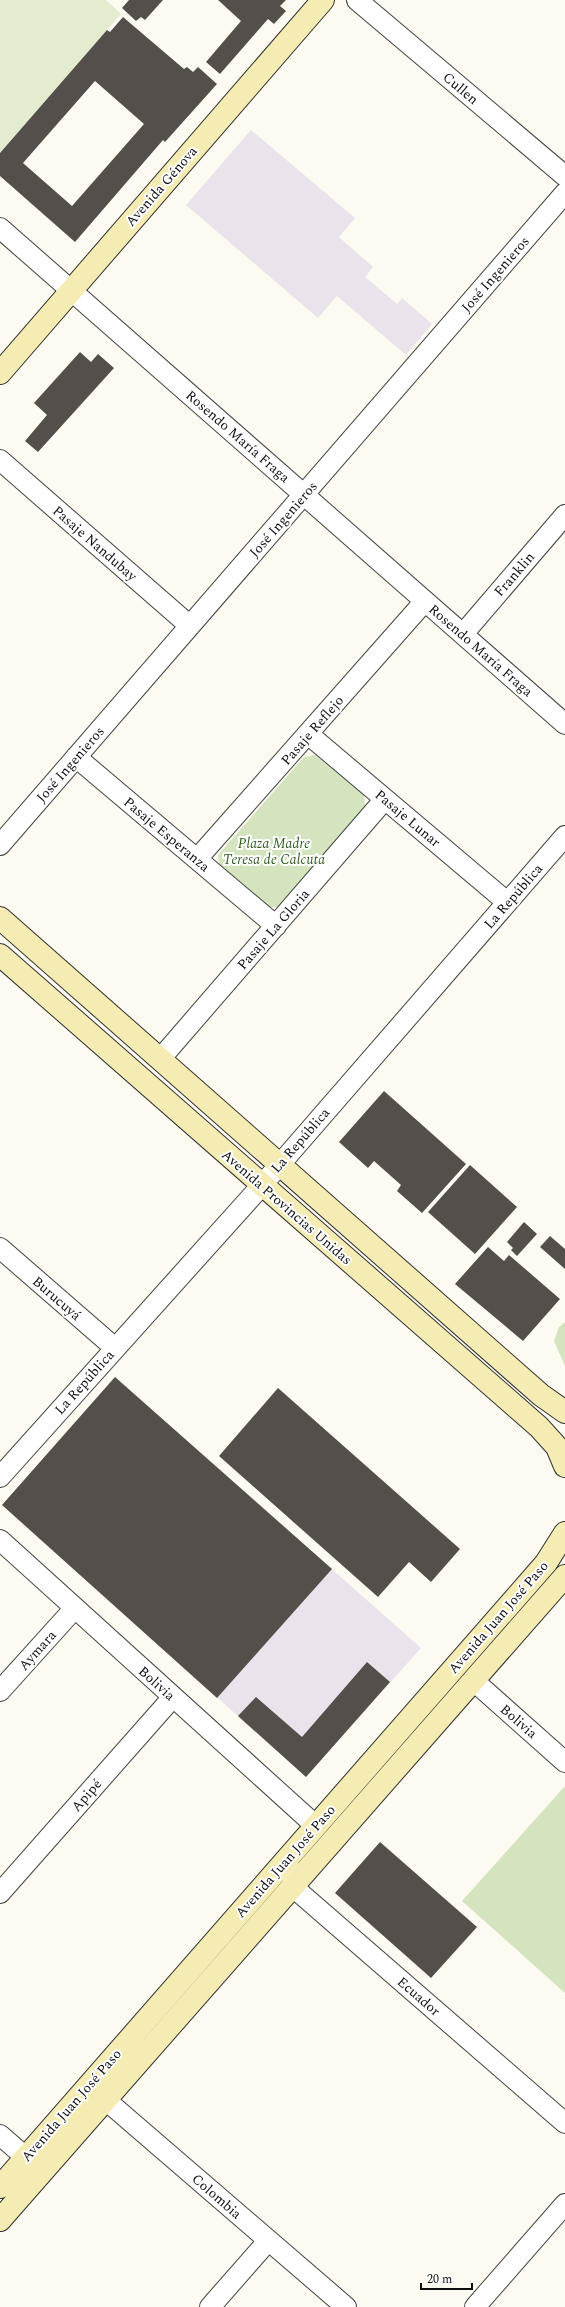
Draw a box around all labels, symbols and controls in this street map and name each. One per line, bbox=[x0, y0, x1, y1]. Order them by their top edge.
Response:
street label: Cullen bbox=[438, 67, 483, 110]
street label: Avenida Génova bbox=[120, 141, 202, 231]
street label: José Ingenieros bbox=[456, 231, 535, 317]
street label: Rosendo María Fraga bbox=[181, 385, 295, 488]
street label: José Ingenieros bbox=[244, 476, 323, 562]
street label: Pasaje Nandubay bbox=[48, 501, 143, 587]
street label: Franklin bbox=[489, 547, 540, 601]
street label: Rosendo María Fraga bbox=[424, 599, 538, 702]
street label: Pasaje Reflejo bbox=[276, 691, 349, 770]
street label: José Ingenieros bbox=[31, 721, 110, 807]
street label: Pasaje Lunar bbox=[370, 785, 446, 853]
street label: Pasaje Esperanza bbox=[119, 792, 215, 877]
park label: Plaza Madre Teresa de Calcuta bbox=[223, 833, 325, 870]
street label: La República bbox=[479, 859, 548, 934]
street label: Pasaje La Gloria bbox=[232, 884, 315, 975]
street label: La República bbox=[266, 1103, 335, 1178]
street label: Avenida Provincias Unidas bbox=[217, 1145, 357, 1270]
street label: Burucuyá bbox=[28, 1271, 86, 1326]
street label: La República bbox=[50, 1345, 119, 1419]
street label: Avenida Juan José Paso bbox=[443, 1556, 554, 1679]
street label: Aymara bbox=[13, 1625, 61, 1675]
street label: Bolivia bbox=[134, 1661, 180, 1706]
street label: Bolivia bbox=[495, 1699, 542, 1744]
street label: Apipé bbox=[66, 1774, 107, 1816]
street label: Avenida Juan José Paso bbox=[230, 1800, 341, 1923]
street label: Ecuador bbox=[392, 1972, 445, 2021]
street label: Avenida Juan José Paso bbox=[16, 2044, 127, 2167]
street label: Colombia bbox=[187, 2169, 246, 2224]
scale bar bbox=[421, 2265, 472, 2291]
text: 20 m bbox=[427, 2270, 452, 2289]

